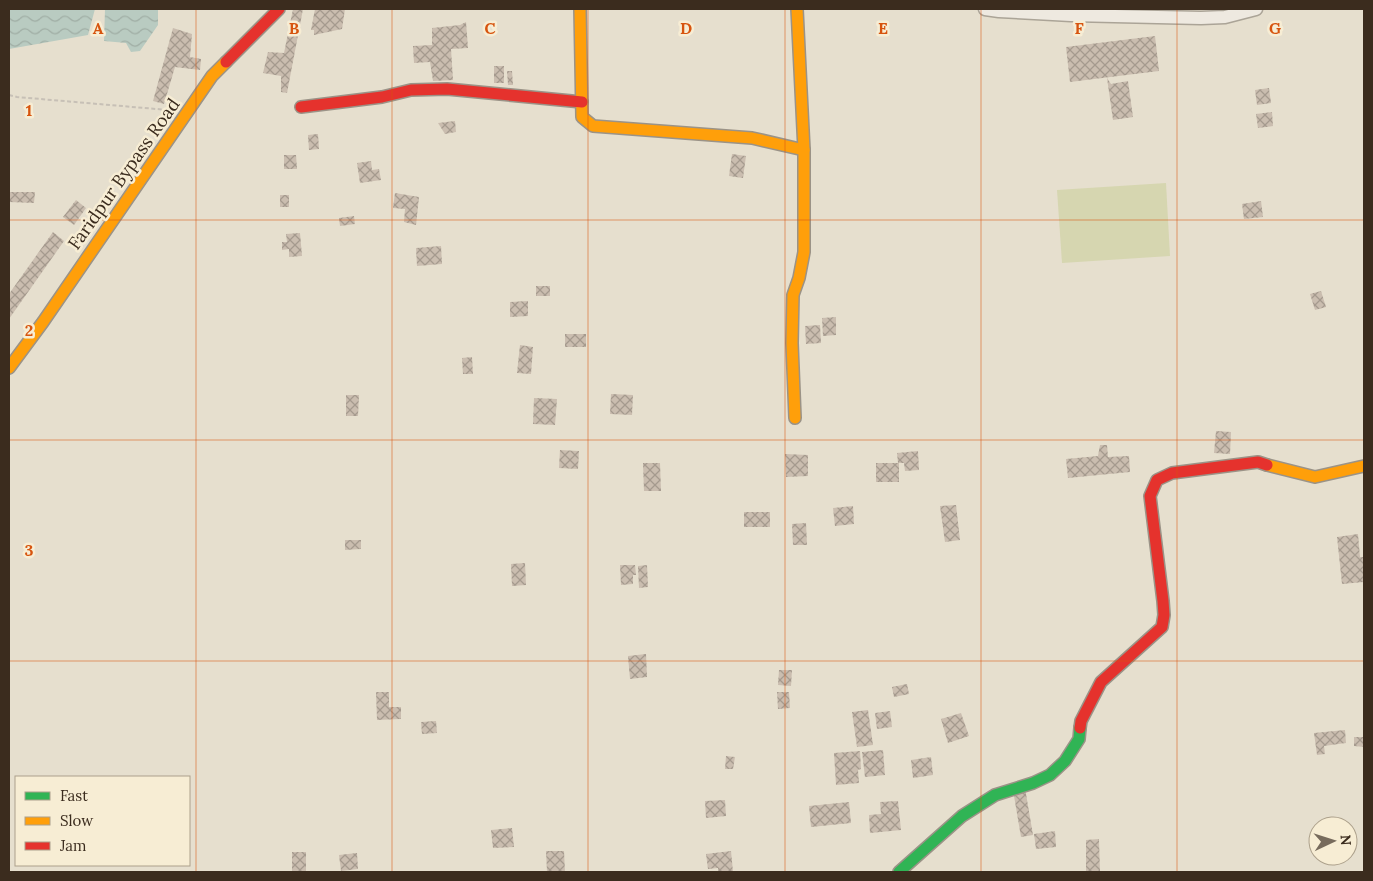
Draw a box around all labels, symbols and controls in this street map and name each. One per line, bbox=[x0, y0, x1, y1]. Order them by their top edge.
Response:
text: A bbox=[93, 18, 104, 38]
text: B bbox=[289, 18, 300, 38]
text: C bbox=[484, 18, 496, 38]
text: D bbox=[680, 18, 692, 38]
text: E bbox=[878, 18, 888, 38]
text: F bbox=[1074, 18, 1084, 38]
text: G bbox=[1269, 18, 1281, 38]
street label: Faridpur Bypass Road bbox=[63, 93, 185, 254]
text: 1 bbox=[26, 100, 32, 120]
text: 2 bbox=[25, 320, 33, 340]
text: 3 bbox=[25, 540, 34, 560]
legend bbox=[15, 776, 190, 866]
text: Fast bbox=[60, 786, 88, 805]
text: Slow bbox=[60, 811, 93, 830]
north arrow bbox=[1308, 816, 1358, 866]
text: N bbox=[1337, 834, 1355, 846]
text: Jam bbox=[59, 836, 87, 855]

